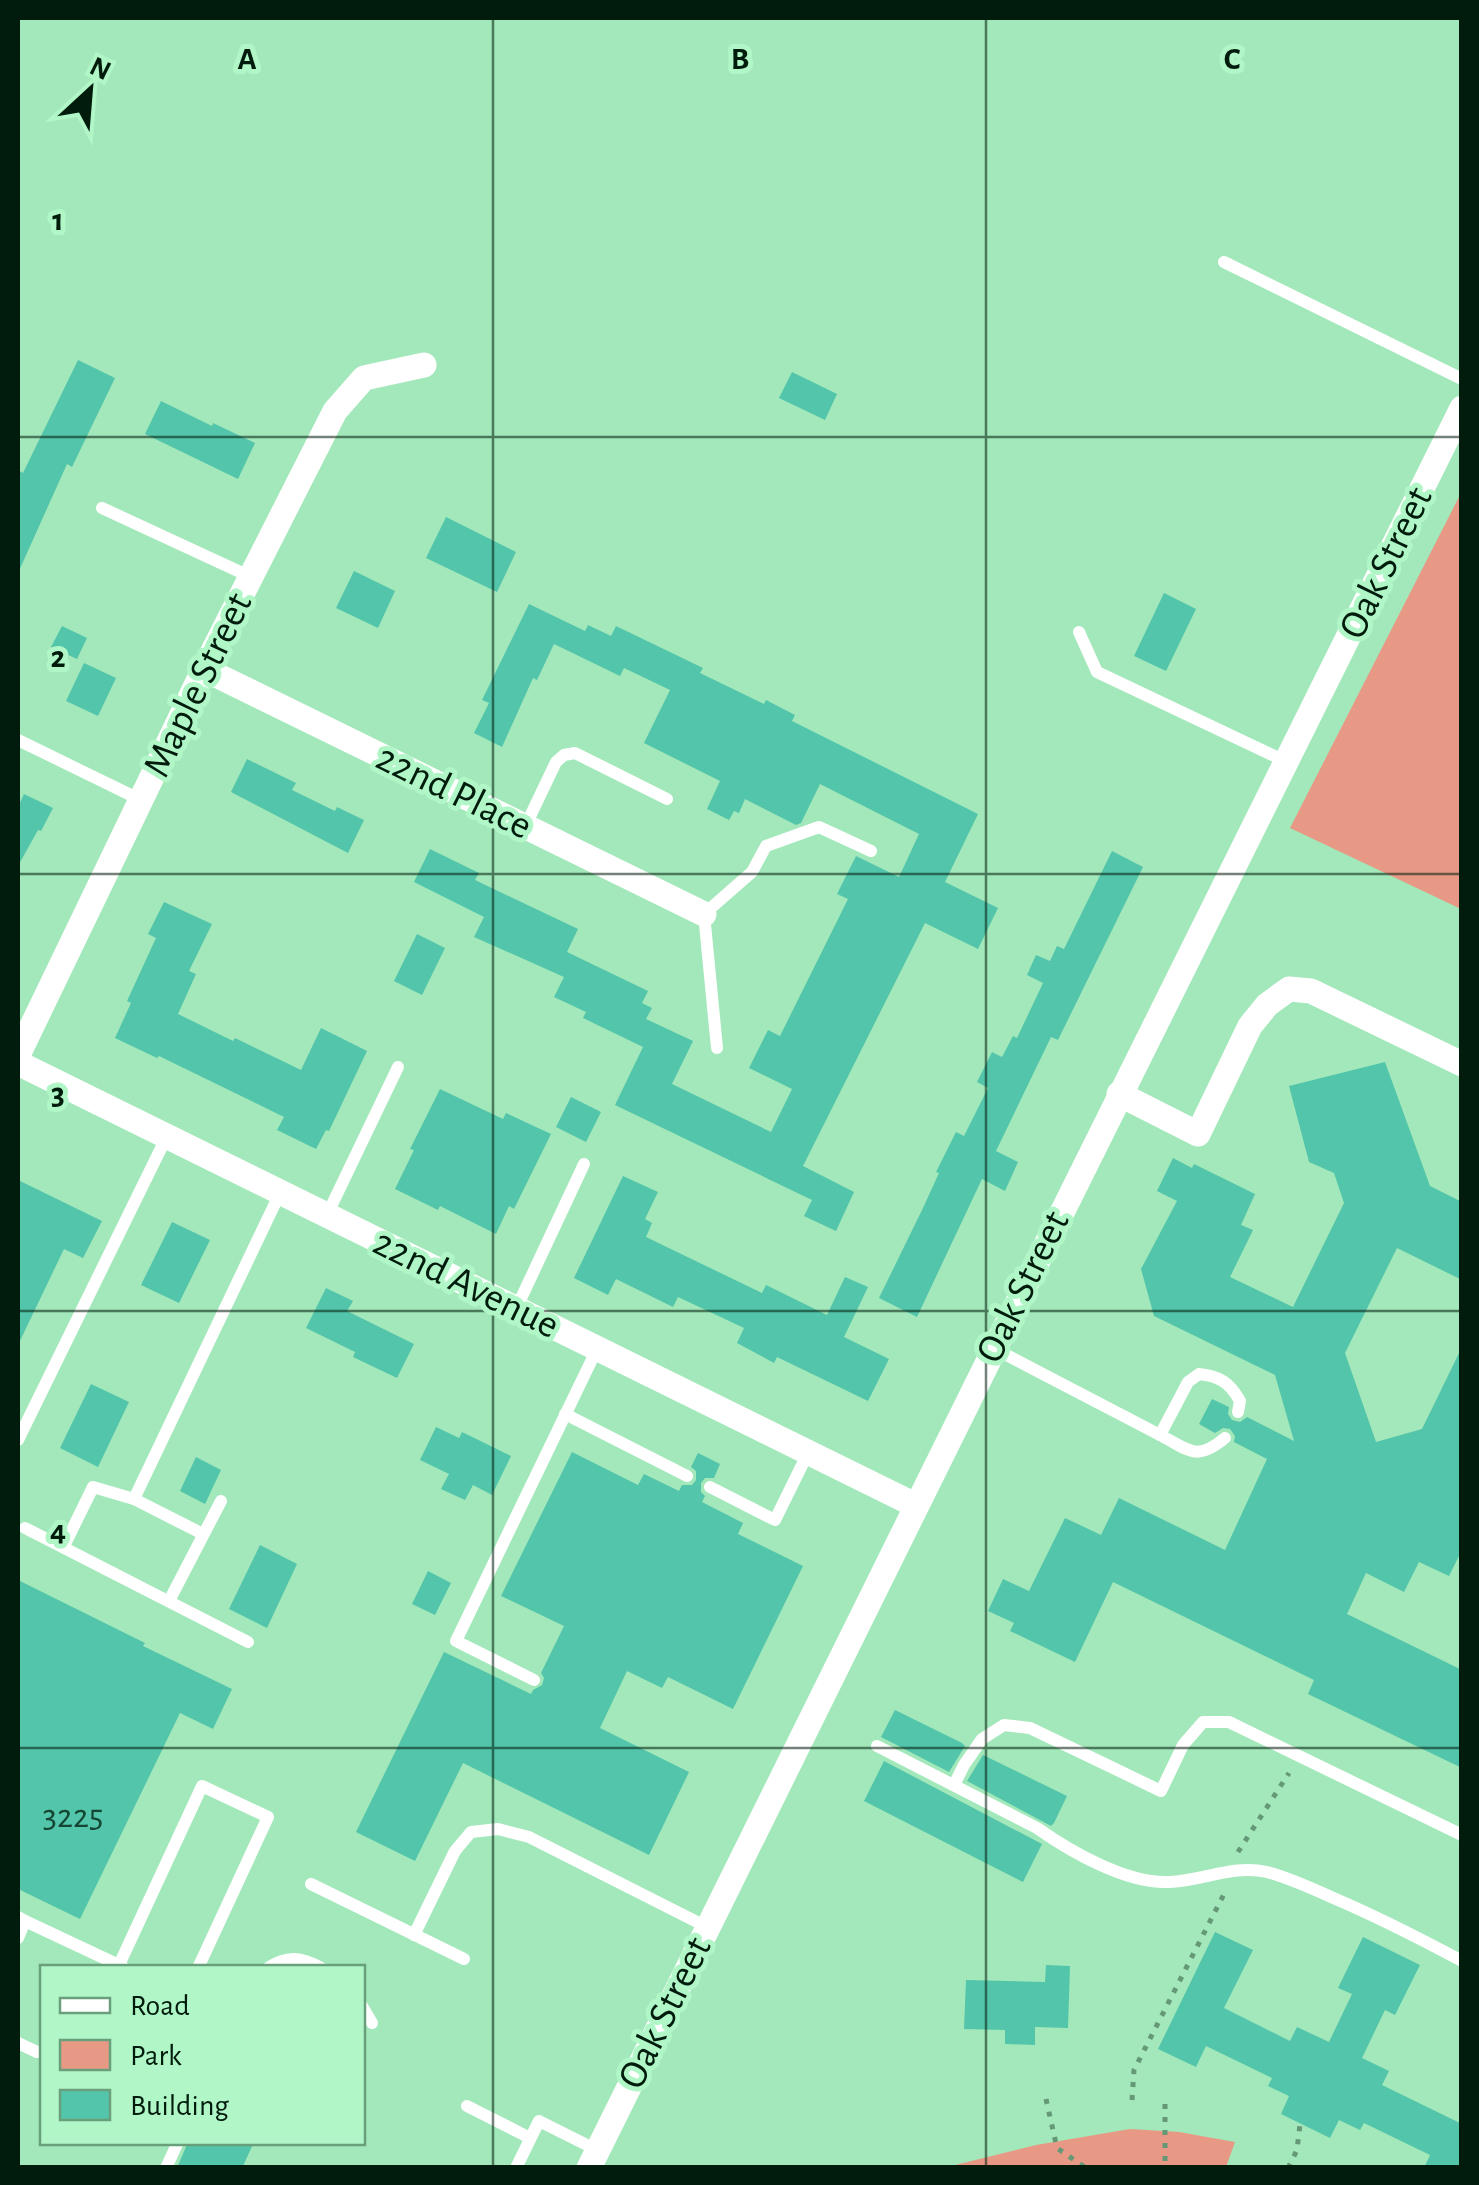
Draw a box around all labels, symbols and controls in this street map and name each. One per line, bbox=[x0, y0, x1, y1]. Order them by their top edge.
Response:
north arrow bbox=[40, 40, 140, 140]
text: A bbox=[237, 43, 257, 75]
text: B bbox=[731, 43, 749, 75]
text: C bbox=[1224, 43, 1241, 75]
text: N bbox=[85, 52, 115, 86]
text: 1 bbox=[52, 204, 64, 236]
street label: Oak Street bbox=[1332, 481, 1440, 645]
street label: Maple Street bbox=[136, 587, 260, 783]
text: 2 bbox=[50, 641, 66, 673]
street label: 22nd Place bbox=[370, 737, 538, 847]
text: 3 bbox=[51, 1078, 65, 1110]
street label: Oak Street bbox=[969, 1205, 1077, 1369]
street label: 22nd Avenue bbox=[367, 1222, 565, 1346]
text: 4 bbox=[50, 1515, 66, 1547]
house number: 3225 bbox=[43, 1799, 103, 1834]
street label: Oak Street bbox=[611, 1931, 719, 2095]
legend bbox=[40, 1965, 365, 2145]
text: Road bbox=[130, 1991, 190, 2021]
text: Park bbox=[130, 2041, 182, 2071]
text: Building bbox=[130, 2091, 229, 2121]

